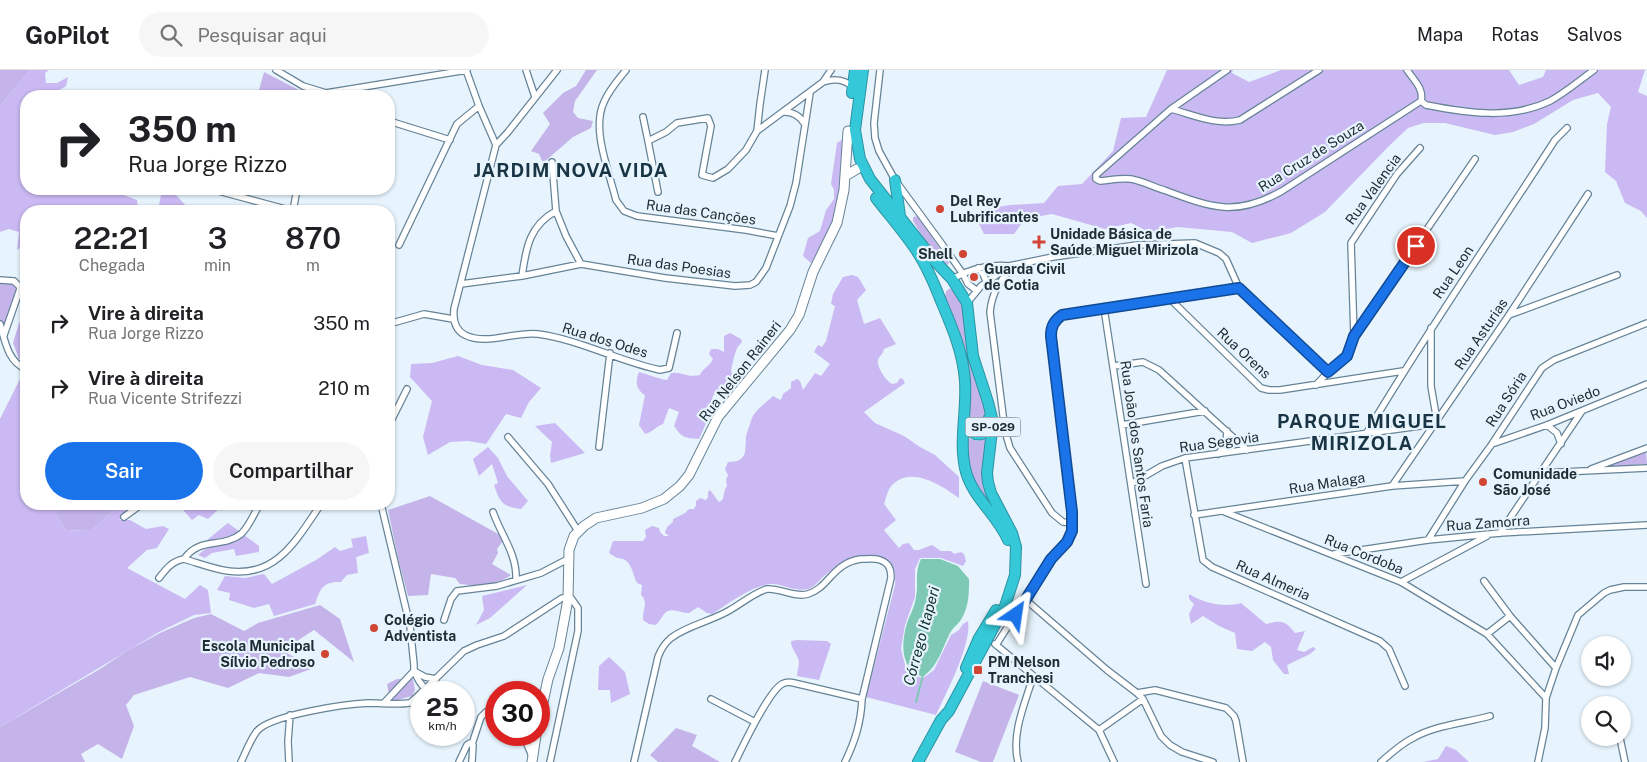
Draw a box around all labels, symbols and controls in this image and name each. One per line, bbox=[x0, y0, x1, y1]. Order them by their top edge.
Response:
search box bbox=[139, 12, 489, 57]
text: GoPilot bbox=[25, 21, 109, 49]
icon: search bbox=[157, 21, 185, 49]
text: Pesquisar aqui bbox=[197, 24, 327, 46]
text: Mapa bbox=[1417, 24, 1463, 45]
text: Rotas bbox=[1491, 24, 1539, 45]
text: Salvos bbox=[1567, 24, 1622, 45]
text: 350 m bbox=[128, 109, 237, 150]
icon: right bbox=[45, 110, 110, 175]
street label: Rua Cruz de Souza bbox=[1255, 117, 1367, 195]
text: Rua Jorge Rizzo bbox=[128, 151, 287, 177]
street label: Rua Valencia bbox=[1342, 151, 1404, 227]
district label: JARDIM NOVA VIDA bbox=[474, 159, 669, 181]
place label: Del Rey Lubrificantes bbox=[950, 193, 1039, 225]
street label: Rua das Canções bbox=[645, 196, 757, 228]
marker: Del Rey Lubrificantes bbox=[934, 203, 946, 215]
text: 22:21 bbox=[74, 220, 150, 256]
text: 3 bbox=[208, 220, 227, 256]
text: 870 bbox=[285, 220, 341, 256]
pin bbox=[1395, 225, 1437, 267]
place label: Unidade Básica de Saúde Miguel Mirizola bbox=[1050, 226, 1198, 258]
icon: arrive bbox=[1402, 232, 1430, 260]
marker: Unidade Básica de Saúde Miguel Mirizola bbox=[1032, 235, 1046, 249]
street label: Rua Leon bbox=[1429, 242, 1477, 302]
place label: Shell bbox=[918, 246, 953, 262]
marker: Shell bbox=[957, 248, 969, 260]
street label: Rua das Poesias bbox=[626, 251, 732, 281]
text: Chegada bbox=[79, 256, 145, 275]
text: min bbox=[204, 256, 231, 275]
text: m bbox=[306, 256, 320, 275]
place label: Guarda Civil de Cotia bbox=[984, 261, 1066, 293]
marker: Guarda Civil de Cotia bbox=[968, 271, 980, 283]
street label: Rua Asturias bbox=[1451, 295, 1511, 373]
text: Vire à direita bbox=[88, 302, 204, 324]
icon: right bbox=[45, 309, 73, 337]
text: 350 m bbox=[313, 312, 370, 334]
street label: Rua Nelson Raineri bbox=[696, 318, 784, 424]
street label: Rua dos Odes bbox=[560, 319, 650, 361]
text: Rua Jorge Rizzo bbox=[88, 324, 204, 343]
street label: Rua Orens bbox=[1214, 324, 1274, 382]
street label: Rua João dos Santos Faria bbox=[1117, 360, 1157, 528]
text: Vire à direita bbox=[88, 367, 204, 389]
street label: Rua Sória bbox=[1482, 368, 1530, 430]
icon: right bbox=[45, 374, 73, 402]
text: 210 m bbox=[318, 377, 370, 399]
street label: Rua Oviedo bbox=[1528, 382, 1602, 424]
text: Rua Vicente Strifezzi bbox=[88, 389, 242, 408]
district label: PARQUE MIGUEL MIRIZOLA bbox=[1277, 410, 1447, 454]
road number: SP-029 bbox=[966, 418, 1020, 437]
street label: Rua Segovia bbox=[1178, 428, 1260, 456]
button: Sair bbox=[45, 442, 203, 500]
button: Compartilhar bbox=[213, 442, 370, 500]
place label: Comunidade São José bbox=[1493, 466, 1577, 498]
street label: Rua Malaga bbox=[1288, 469, 1366, 497]
marker: Comunidade São José bbox=[1477, 476, 1489, 488]
street label: Rua Zamorra bbox=[1446, 512, 1530, 534]
street label: Rua Cordoba bbox=[1322, 531, 1406, 577]
street label: Rua Almeria bbox=[1233, 557, 1313, 603]
water label: Córrego Itaperi bbox=[900, 584, 942, 687]
position arrow bbox=[989, 588, 1041, 640]
place label: Colégio Adventista bbox=[384, 612, 456, 644]
marker: Colégio Adventista bbox=[368, 622, 380, 634]
map controls bbox=[1581, 636, 1631, 746]
button: sound bbox=[1581, 636, 1631, 686]
place label: Escola Municipal Sílvio Pedroso bbox=[202, 638, 315, 670]
marker: Escola Municipal Sílvio Pedroso bbox=[319, 648, 331, 660]
place label: PM Nelson Tranchesi bbox=[988, 654, 1060, 686]
marker: PM Nelson Tranchesi bbox=[972, 664, 984, 676]
speed limit sign: 30 bbox=[485, 681, 550, 746]
text: 25 bbox=[426, 692, 459, 722]
button: search bbox=[1581, 696, 1631, 746]
text: km/h bbox=[428, 719, 457, 733]

